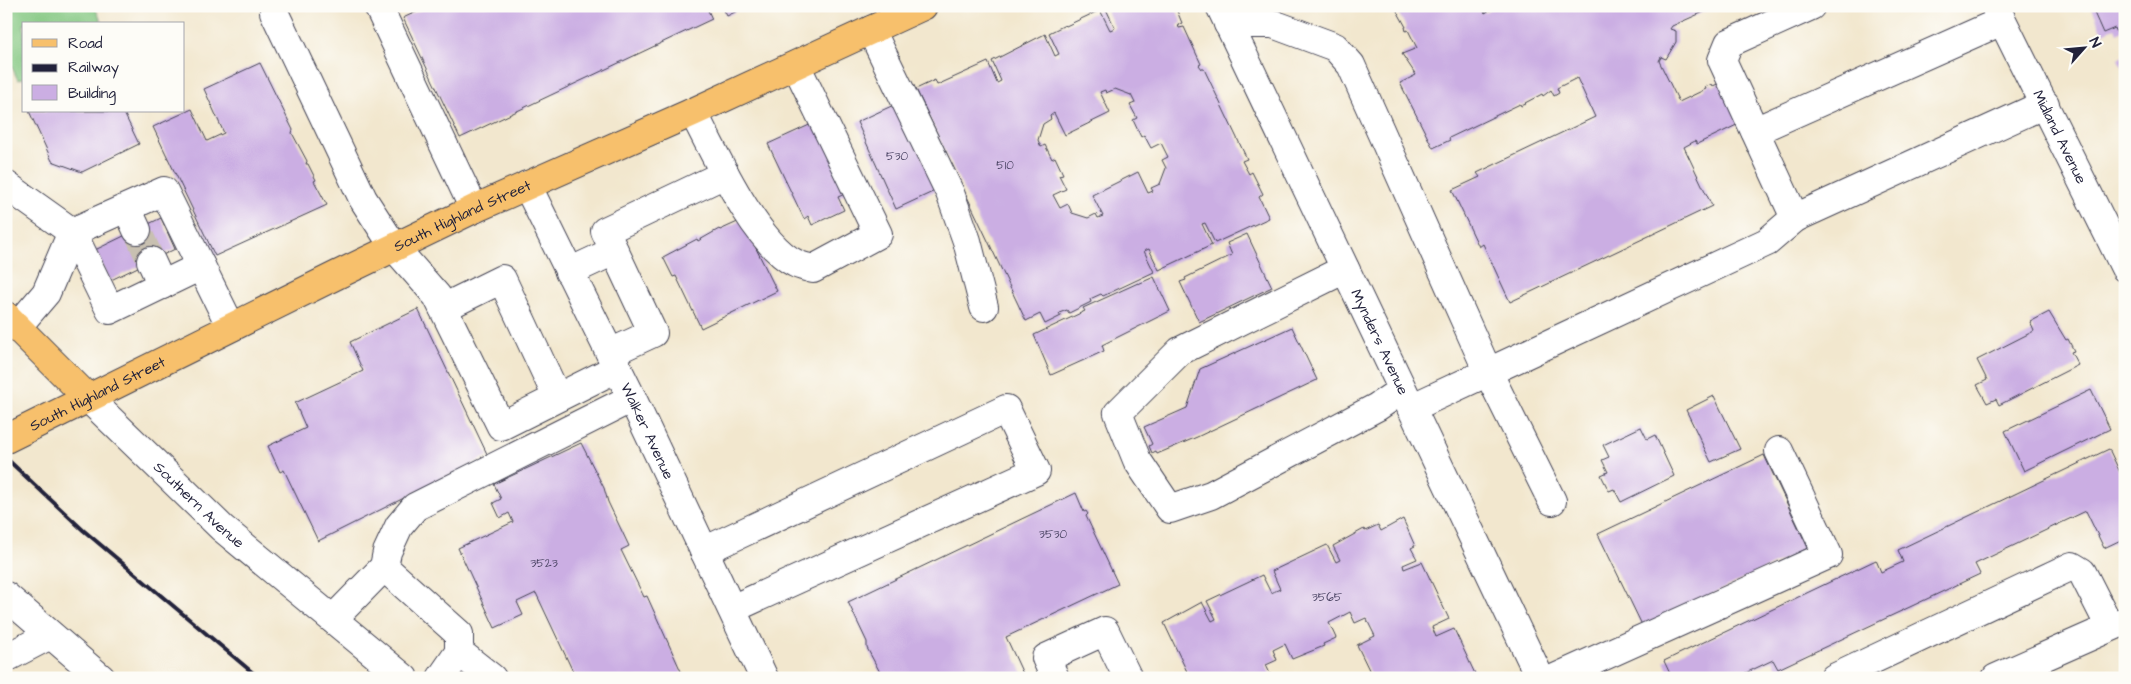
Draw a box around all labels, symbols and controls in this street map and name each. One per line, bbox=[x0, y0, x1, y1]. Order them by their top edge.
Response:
legend bbox=[22, 22, 185, 112]
north arrow bbox=[2058, 22, 2108, 72]
text: Road bbox=[68, 33, 103, 54]
text: N bbox=[2084, 34, 2106, 51]
text: Railway bbox=[68, 57, 119, 79]
text: Building bbox=[68, 83, 116, 105]
street label: Midland Avenue bbox=[2028, 86, 2092, 187]
house number: 530 bbox=[886, 148, 909, 165]
house number: 510 bbox=[996, 157, 1014, 174]
street label: South Highland Street bbox=[390, 175, 534, 257]
street label: Mynders Avenue bbox=[1346, 286, 1414, 398]
street label: South Highland Street bbox=[26, 351, 169, 436]
street label: Walker Avenue bbox=[616, 379, 679, 483]
street label: Southern Avenue bbox=[149, 457, 249, 553]
house number: 3530 bbox=[1039, 526, 1068, 543]
house number: 3523 bbox=[530, 555, 558, 572]
house number: 3565 bbox=[1312, 589, 1343, 606]

